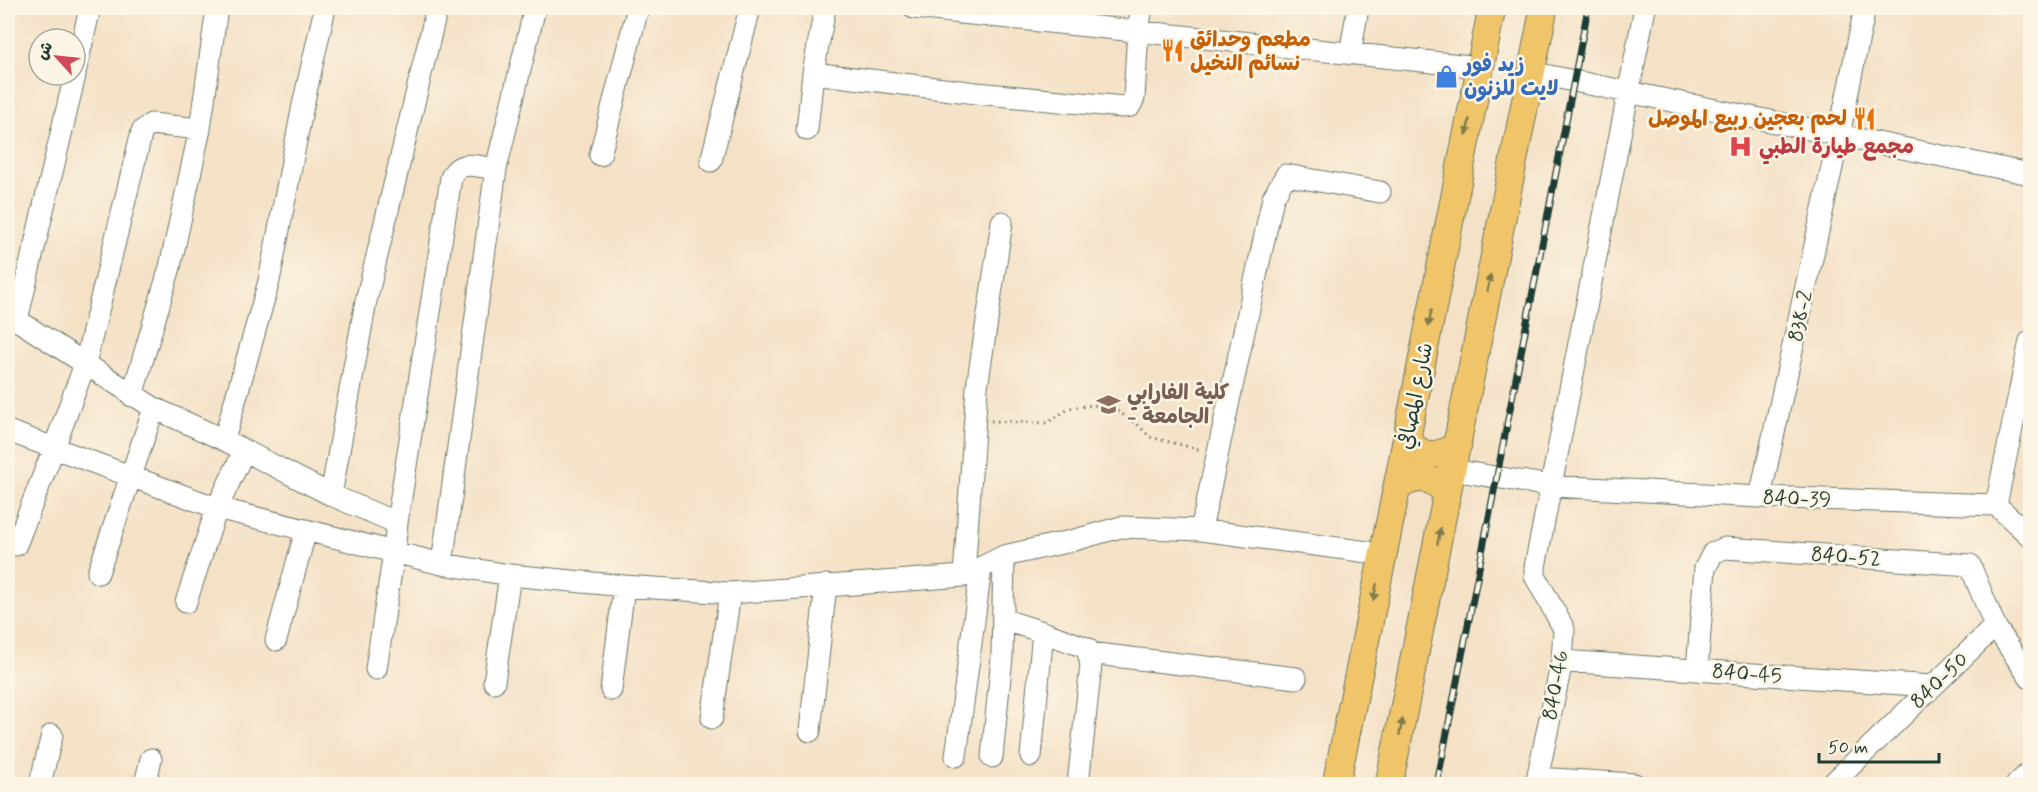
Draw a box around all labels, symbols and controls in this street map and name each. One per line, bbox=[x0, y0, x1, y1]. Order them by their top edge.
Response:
place label: مطعم وحدائق نسائم النخيل bbox=[1190, 26, 1311, 79]
north arrow bbox=[27, 27, 87, 87]
text: ش bbox=[32, 38, 58, 63]
restaurant icon: مطعم وحدائق نسائم النخيل bbox=[1159, 38, 1185, 64]
place label: زيد فور لايت للزنون bbox=[1462, 51, 1558, 103]
shop icon: زيد فور لايت للزنون bbox=[1433, 63, 1459, 89]
place label: لحم بعجين ربيع الموصل bbox=[1648, 105, 1847, 134]
restaurant icon: لحم بعجين ربيع الموصل bbox=[1852, 105, 1878, 131]
one-way arrow bbox=[1463, 117, 1472, 136]
hospital icon: مجمع طيارة الطبي bbox=[1728, 133, 1754, 159]
place label: مجمع طيارة الطبي bbox=[1759, 133, 1914, 165]
one-way arrow bbox=[1485, 273, 1494, 292]
street label: 838-2 bbox=[1782, 288, 1820, 344]
one-way arrow bbox=[1425, 309, 1434, 328]
street label: شارع المصافي bbox=[1391, 340, 1440, 452]
place label: كلية الفارابي - الجامعة bbox=[1127, 379, 1230, 431]
school or university icon: كلية الفارابي - الجامعة bbox=[1096, 391, 1122, 417]
street label: 840-39 bbox=[1762, 484, 1832, 514]
one-way arrow bbox=[1435, 526, 1444, 545]
street label: 840-52 bbox=[1810, 541, 1882, 573]
one-way arrow bbox=[1370, 582, 1380, 601]
street label: 840-50 bbox=[1904, 646, 1975, 716]
street label: 840-46 bbox=[1536, 648, 1576, 722]
street label: 840-45 bbox=[1711, 658, 1783, 690]
one-way arrow bbox=[1397, 717, 1406, 736]
scale bar bbox=[1819, 726, 1939, 764]
text: 50 m bbox=[1828, 736, 1868, 760]

